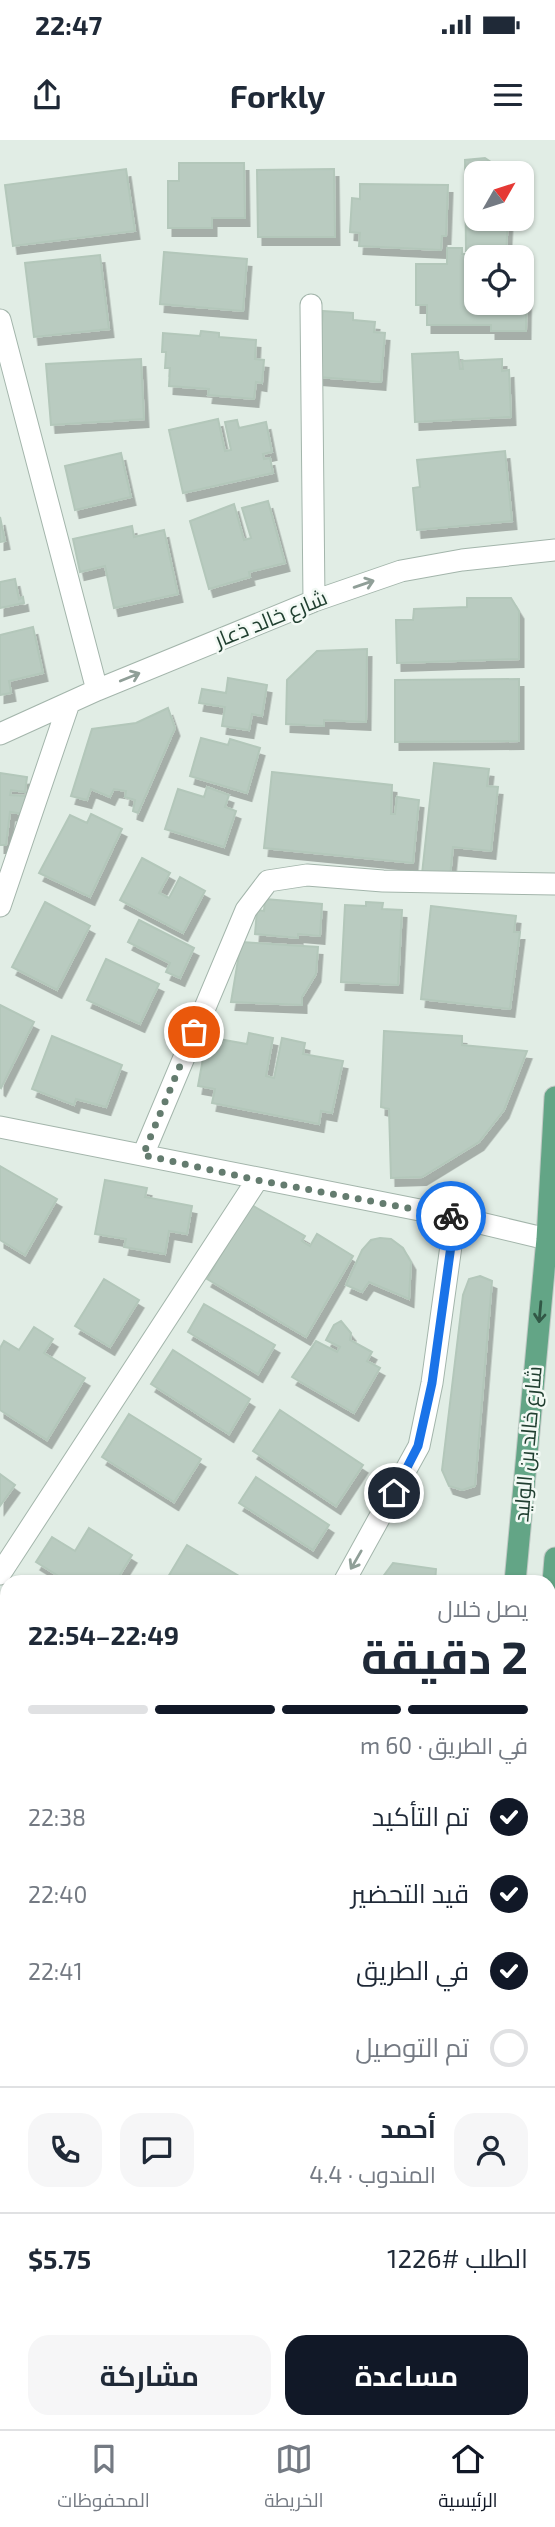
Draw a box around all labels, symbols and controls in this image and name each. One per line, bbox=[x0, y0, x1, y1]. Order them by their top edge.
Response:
text: 22:47 bbox=[35, 9, 102, 40]
icon: share bbox=[28, 76, 66, 114]
text: Forkly bbox=[230, 76, 325, 114]
icon: menu bbox=[489, 76, 527, 114]
north arrow bbox=[464, 161, 534, 231]
map controls bbox=[464, 161, 534, 315]
button: locate bbox=[464, 245, 534, 315]
one-way arrow bbox=[353, 577, 375, 590]
street label: شارع خالد ذعار bbox=[210, 584, 332, 655]
one-way arrow bbox=[118, 669, 140, 682]
pin bbox=[164, 1002, 224, 1062]
icon: bag bbox=[175, 1013, 213, 1051]
courier bbox=[416, 1181, 486, 1251]
icon: bike bbox=[432, 1197, 470, 1235]
one-way arrow bbox=[533, 1300, 546, 1322]
street label: شارع خالد بن الوليد bbox=[507, 1365, 549, 1523]
pin bbox=[364, 1463, 424, 1523]
icon: home bbox=[375, 1474, 413, 1512]
one-way arrow bbox=[349, 1550, 363, 1570]
text: يصل خلال bbox=[438, 1594, 528, 1622]
text: 22:49–22:54 bbox=[28, 1619, 179, 1650]
text: 2 دقيقة bbox=[361, 1628, 528, 1683]
text: في الطريق · 60 m bbox=[360, 1731, 528, 1759]
icon: check bbox=[490, 1798, 528, 1836]
text: تم التأكيد bbox=[372, 1800, 469, 1831]
text: 22:38 bbox=[28, 1803, 86, 1831]
icon: check bbox=[490, 1875, 528, 1913]
text: قيد التحضير bbox=[351, 1877, 469, 1908]
text: 22:40 bbox=[28, 1880, 87, 1908]
icon: check bbox=[490, 1952, 528, 1990]
text: في الطريق bbox=[356, 1954, 469, 1985]
text: 22:41 bbox=[28, 1957, 83, 1985]
text: تم التوصيل bbox=[355, 2031, 469, 2062]
text: أحمد bbox=[380, 2112, 436, 2143]
button: phone bbox=[28, 2113, 102, 2187]
button: chat bbox=[120, 2113, 194, 2187]
button: person bbox=[454, 2113, 528, 2187]
text: المندوب · 4.4 bbox=[309, 2160, 436, 2188]
text: الطلب #1226 bbox=[387, 2242, 528, 2273]
text: $5.75 bbox=[28, 2243, 91, 2274]
button: مشاركة bbox=[28, 2335, 271, 2415]
button: مساعدة bbox=[285, 2335, 528, 2415]
tab: المحفوظات bbox=[57, 2440, 150, 2518]
tab: الخريطة bbox=[264, 2440, 324, 2518]
tab: الرئيسية bbox=[438, 2440, 498, 2518]

